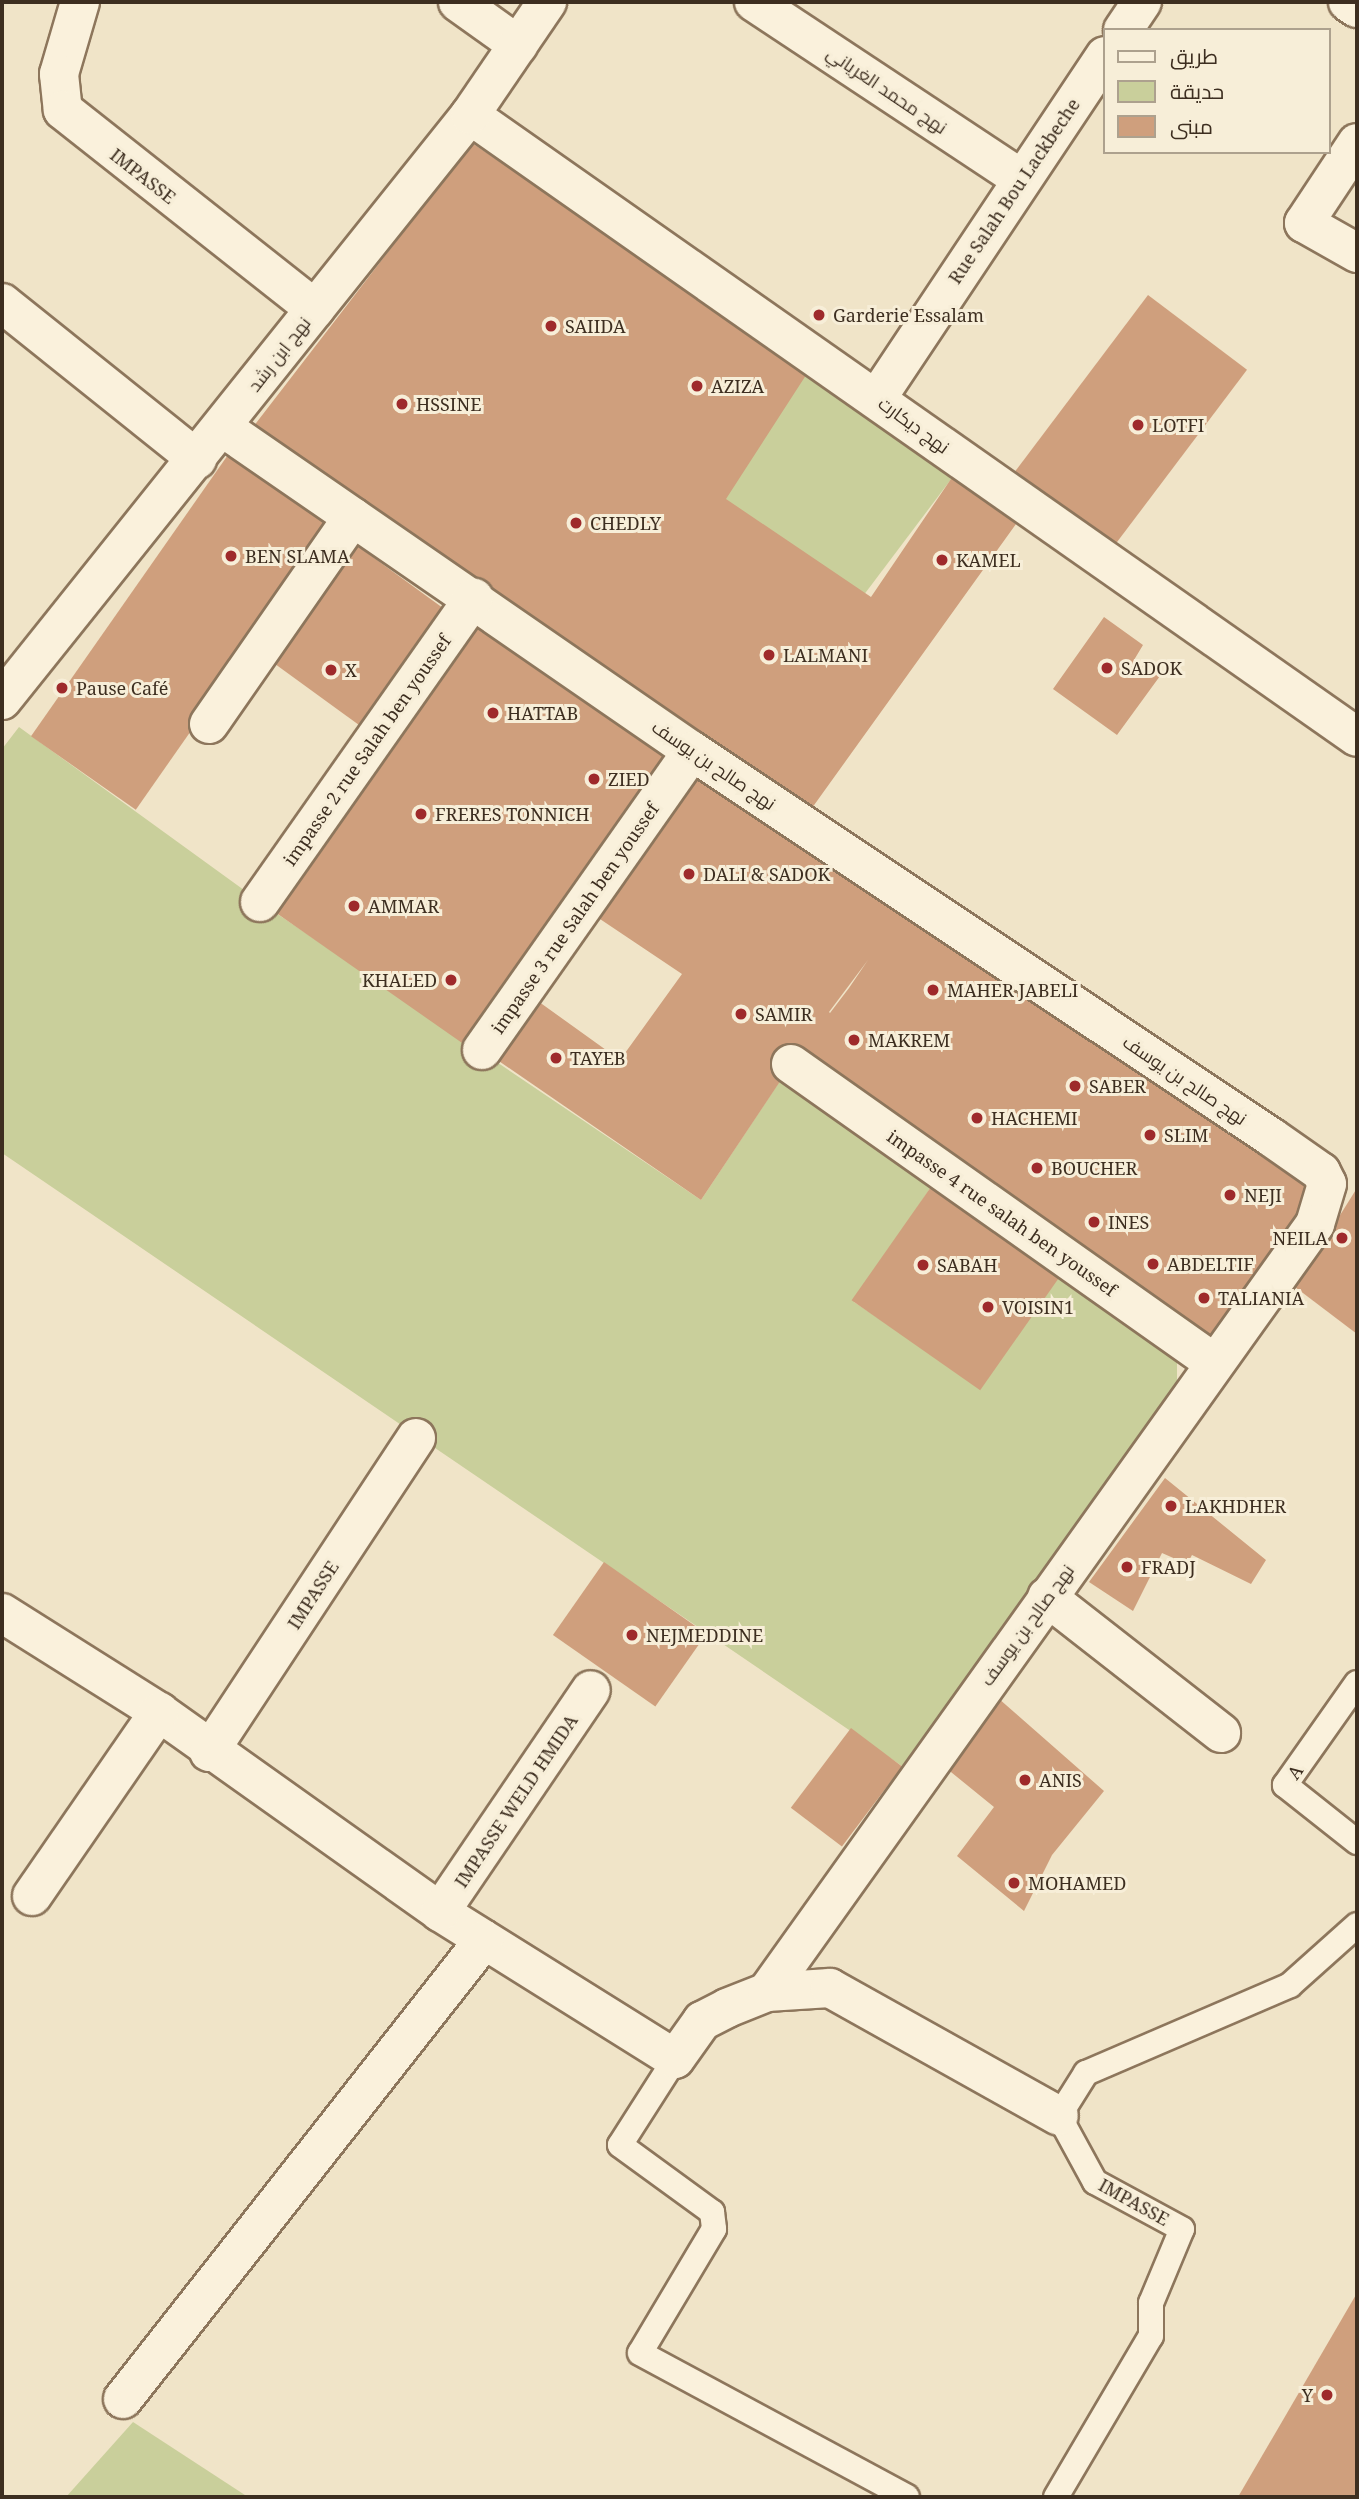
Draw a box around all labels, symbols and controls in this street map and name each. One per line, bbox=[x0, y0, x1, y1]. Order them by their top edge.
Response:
legend bbox=[1104, 28, 1331, 154]
street label: نهج محمد الغرياني bbox=[823, 42, 951, 138]
text: طريق bbox=[1170, 42, 1218, 70]
text: حديقة bbox=[1170, 77, 1224, 105]
street label: Rue Salah Bou Lackbeche bbox=[944, 94, 1084, 288]
text: مبنى bbox=[1170, 112, 1213, 140]
street label: IMPASSE bbox=[106, 144, 180, 208]
place label: Garderie Essalam bbox=[833, 304, 984, 326]
marker: Garderie Essalam bbox=[811, 307, 827, 323]
street label: نهج ابن رشد bbox=[243, 312, 315, 396]
place label: SAIIDA bbox=[565, 315, 626, 337]
marker: SAIIDA bbox=[543, 318, 559, 334]
place label: AZIZA bbox=[711, 375, 764, 397]
marker: AZIZA bbox=[689, 378, 705, 394]
street label: نهج ديكارت bbox=[874, 392, 954, 458]
place label: HSSINE bbox=[416, 393, 481, 415]
marker: HSSINE bbox=[394, 396, 410, 412]
place label: LOTFI bbox=[1152, 414, 1204, 436]
marker: LOTFI bbox=[1130, 417, 1146, 433]
place label: CHEDLY bbox=[590, 512, 661, 534]
marker: CHEDLY bbox=[568, 515, 584, 531]
place label: BEN SLAMA bbox=[245, 545, 350, 567]
marker: BEN SLAMA bbox=[223, 548, 239, 564]
place label: KAMEL bbox=[956, 549, 1021, 571]
marker: KAMEL bbox=[934, 552, 950, 568]
street label: impasse 2 rue Salah ben youssef bbox=[279, 630, 455, 870]
place label: LALMANI bbox=[783, 644, 868, 666]
marker: LALMANI bbox=[761, 647, 777, 663]
place label: SADOK bbox=[1121, 657, 1182, 679]
place label: X bbox=[345, 659, 357, 681]
marker: SADOK bbox=[1099, 660, 1115, 676]
marker: X bbox=[323, 662, 339, 678]
place label: Pause Café bbox=[76, 677, 168, 699]
marker: Pause Café bbox=[54, 680, 70, 696]
place label: HATTAB bbox=[507, 702, 578, 724]
marker: HATTAB bbox=[485, 705, 501, 721]
street label: نهج صالح بن يوسف bbox=[648, 716, 780, 814]
place label: ZIED bbox=[608, 768, 650, 790]
marker: ZIED bbox=[586, 771, 602, 787]
street label: impasse 3 rue Salah ben youssef bbox=[487, 798, 663, 1038]
place label: FRERES TONNICH bbox=[435, 803, 590, 825]
marker: FRERES TONNICH bbox=[413, 806, 429, 822]
place label: DALI & SADOK bbox=[703, 863, 830, 885]
marker: DALI & SADOK bbox=[681, 866, 697, 882]
place label: AMMAR bbox=[368, 895, 439, 917]
marker: AMMAR bbox=[346, 898, 362, 914]
place label: KHALED bbox=[362, 969, 437, 991]
marker: KHALED bbox=[443, 972, 459, 988]
place label: MAHER JABELI bbox=[947, 979, 1078, 1001]
marker: MAHER JABELI bbox=[925, 982, 941, 998]
place label: SAMIR bbox=[755, 1003, 812, 1025]
marker: SAMIR bbox=[733, 1006, 749, 1022]
place label: MAKREM bbox=[868, 1029, 950, 1051]
street label: نهج صالح بن يوسف bbox=[1119, 1031, 1251, 1129]
marker: MAKREM bbox=[846, 1032, 862, 1048]
place label: TAYEB bbox=[570, 1047, 626, 1069]
marker: TAYEB bbox=[548, 1050, 564, 1066]
place label: SABER bbox=[1089, 1075, 1146, 1097]
marker: SABER bbox=[1067, 1078, 1083, 1094]
place label: HACHEMI bbox=[991, 1107, 1078, 1129]
marker: HACHEMI bbox=[969, 1110, 985, 1126]
place label: SLIM bbox=[1164, 1124, 1208, 1146]
street label: impasse 4 rue salah ben youssef bbox=[883, 1125, 1121, 1301]
marker: SLIM bbox=[1142, 1127, 1158, 1143]
place label: BOUCHER bbox=[1051, 1157, 1137, 1179]
marker: BOUCHER bbox=[1029, 1160, 1045, 1176]
place label: NEJI bbox=[1244, 1184, 1282, 1206]
marker: NEJI bbox=[1222, 1187, 1238, 1203]
place label: INES bbox=[1108, 1211, 1149, 1233]
marker: INES bbox=[1086, 1214, 1102, 1230]
place label: NEILA bbox=[1273, 1227, 1328, 1249]
marker: NEILA bbox=[1334, 1230, 1350, 1246]
place label: ABDELTIF bbox=[1167, 1253, 1254, 1275]
place label: SABAH bbox=[937, 1254, 997, 1276]
marker: ABDELTIF bbox=[1145, 1256, 1161, 1272]
marker: SABAH bbox=[915, 1257, 931, 1273]
place label: TALIANIA bbox=[1218, 1287, 1304, 1309]
marker: TALIANIA bbox=[1196, 1290, 1212, 1306]
place label: VOISIN1 bbox=[1002, 1296, 1074, 1318]
marker: VOISIN1 bbox=[980, 1299, 996, 1315]
place label: LAKHDHER bbox=[1185, 1495, 1286, 1517]
marker: LAKHDHER bbox=[1163, 1498, 1179, 1514]
place label: FRADJ bbox=[1141, 1556, 1196, 1578]
street label: IMPASSE bbox=[283, 1557, 343, 1633]
marker: FRADJ bbox=[1119, 1559, 1135, 1575]
street label: نهج صالح بن يوسف bbox=[976, 1560, 1078, 1690]
place label: NEJMEDDINE bbox=[646, 1624, 763, 1646]
marker: NEJMEDDINE bbox=[624, 1627, 640, 1643]
street label: IMPASSE WELD HMIDA bbox=[450, 1710, 582, 1892]
street label: A bbox=[1283, 1761, 1307, 1783]
place label: ANIS bbox=[1039, 1769, 1082, 1791]
marker: ANIS bbox=[1017, 1772, 1033, 1788]
place label: MOHAMED bbox=[1028, 1872, 1126, 1894]
marker: MOHAMED bbox=[1006, 1875, 1022, 1891]
street label: IMPASSE bbox=[1095, 2174, 1173, 2230]
place label: Y bbox=[1302, 2384, 1313, 2406]
marker: Y bbox=[1319, 2387, 1335, 2403]

